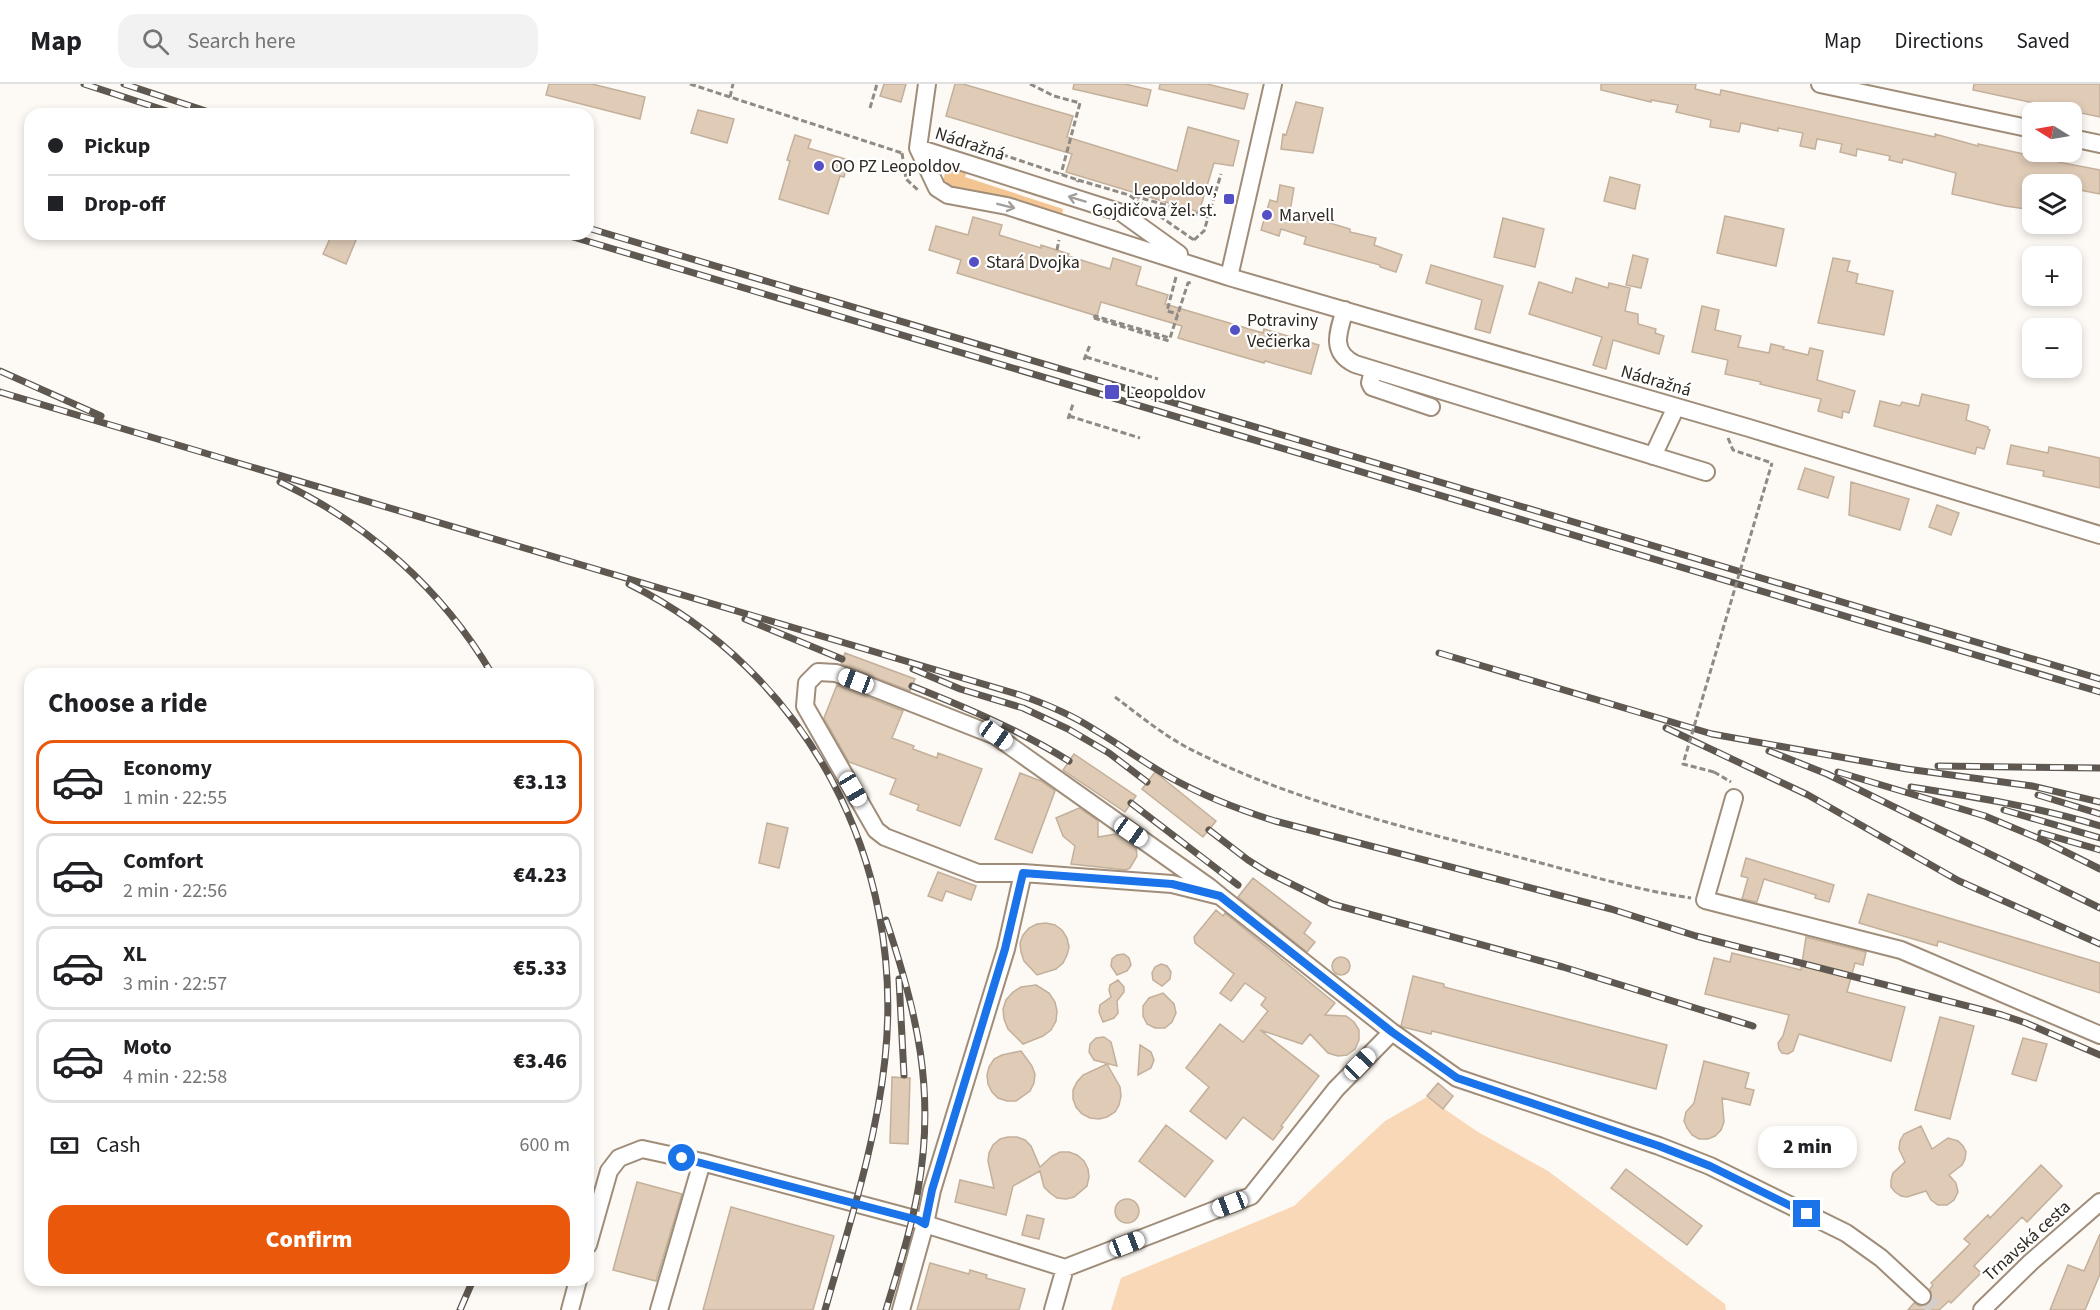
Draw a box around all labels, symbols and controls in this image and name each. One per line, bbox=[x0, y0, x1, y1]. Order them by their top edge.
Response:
search box bbox=[118, 14, 538, 68]
text: Map bbox=[30, 21, 82, 61]
icon: search bbox=[139, 25, 172, 58]
text: Search here bbox=[187, 25, 296, 57]
text: Map bbox=[1824, 26, 1862, 56]
text: Directions bbox=[1895, 26, 1983, 56]
text: Saved bbox=[2016, 26, 2070, 56]
north arrow bbox=[2022, 102, 2082, 162]
map controls bbox=[2022, 102, 2082, 378]
street label: Nádražná bbox=[932, 121, 1008, 167]
text: Pickup bbox=[84, 130, 150, 162]
place label: OO PZ Leopoldov bbox=[831, 154, 961, 179]
marker: OO PZ Leopoldov bbox=[812, 159, 826, 173]
button: layers bbox=[2022, 174, 2082, 234]
place label: Leopoldov, Gojdičova žel. st. bbox=[1092, 177, 1217, 223]
text: Drop-off bbox=[84, 188, 165, 220]
marker: Leopoldov, Gojdičova žel. st. bbox=[1222, 192, 1236, 206]
one-way arrow bbox=[1068, 193, 1087, 204]
one-way arrow bbox=[996, 201, 1015, 212]
place label: Marvell bbox=[1279, 203, 1334, 228]
marker: Marvell bbox=[1260, 208, 1274, 222]
button: + bbox=[2022, 246, 2082, 306]
place label: Stará Dvojka bbox=[986, 250, 1080, 275]
marker: Stará Dvojka bbox=[967, 255, 981, 269]
place label: Potraviny Večierka bbox=[1247, 308, 1319, 354]
button: − bbox=[2022, 318, 2082, 378]
marker: Potraviny Večierka bbox=[1228, 323, 1242, 337]
street label: Nádražná bbox=[1618, 359, 1694, 403]
place label: Leopoldov bbox=[1126, 380, 1206, 405]
marker: Leopoldov bbox=[1103, 383, 1121, 401]
car bbox=[836, 666, 876, 696]
text: Choose a ride bbox=[48, 684, 208, 723]
car bbox=[976, 717, 1016, 753]
text: Economy bbox=[123, 752, 212, 784]
icon: car bbox=[51, 755, 105, 809]
text: €3.13 bbox=[513, 766, 567, 798]
car bbox=[836, 769, 870, 809]
text: 1 min · 22:55 bbox=[123, 784, 227, 812]
car bbox=[1111, 814, 1151, 850]
text: Comfort bbox=[123, 845, 204, 877]
icon: car bbox=[51, 848, 105, 902]
text: €4.23 bbox=[513, 859, 567, 891]
text: 2 min · 22:56 bbox=[123, 877, 227, 905]
text: XL bbox=[123, 938, 147, 970]
icon: car bbox=[51, 941, 105, 995]
text: €5.33 bbox=[513, 952, 567, 984]
text: 3 min · 22:57 bbox=[123, 970, 227, 998]
text: Moto bbox=[123, 1031, 172, 1063]
icon: car bbox=[51, 1034, 105, 1088]
text: €3.46 bbox=[513, 1045, 567, 1077]
car bbox=[1341, 1045, 1379, 1083]
text: 4 min · 22:58 bbox=[123, 1063, 227, 1091]
callout: 2 min bbox=[1758, 1127, 1856, 1169]
icon: cash bbox=[48, 1129, 81, 1162]
text: Cash bbox=[96, 1129, 141, 1161]
text: 600 m bbox=[520, 1131, 570, 1159]
text: 2 min bbox=[1783, 1133, 1832, 1161]
route start bbox=[668, 1144, 695, 1171]
car bbox=[1210, 1189, 1250, 1219]
street label: Trnavská cesta bbox=[1978, 1195, 2076, 1287]
route end bbox=[1793, 1200, 1820, 1227]
button: Confirm bbox=[48, 1205, 570, 1274]
car bbox=[1107, 1229, 1147, 1259]

